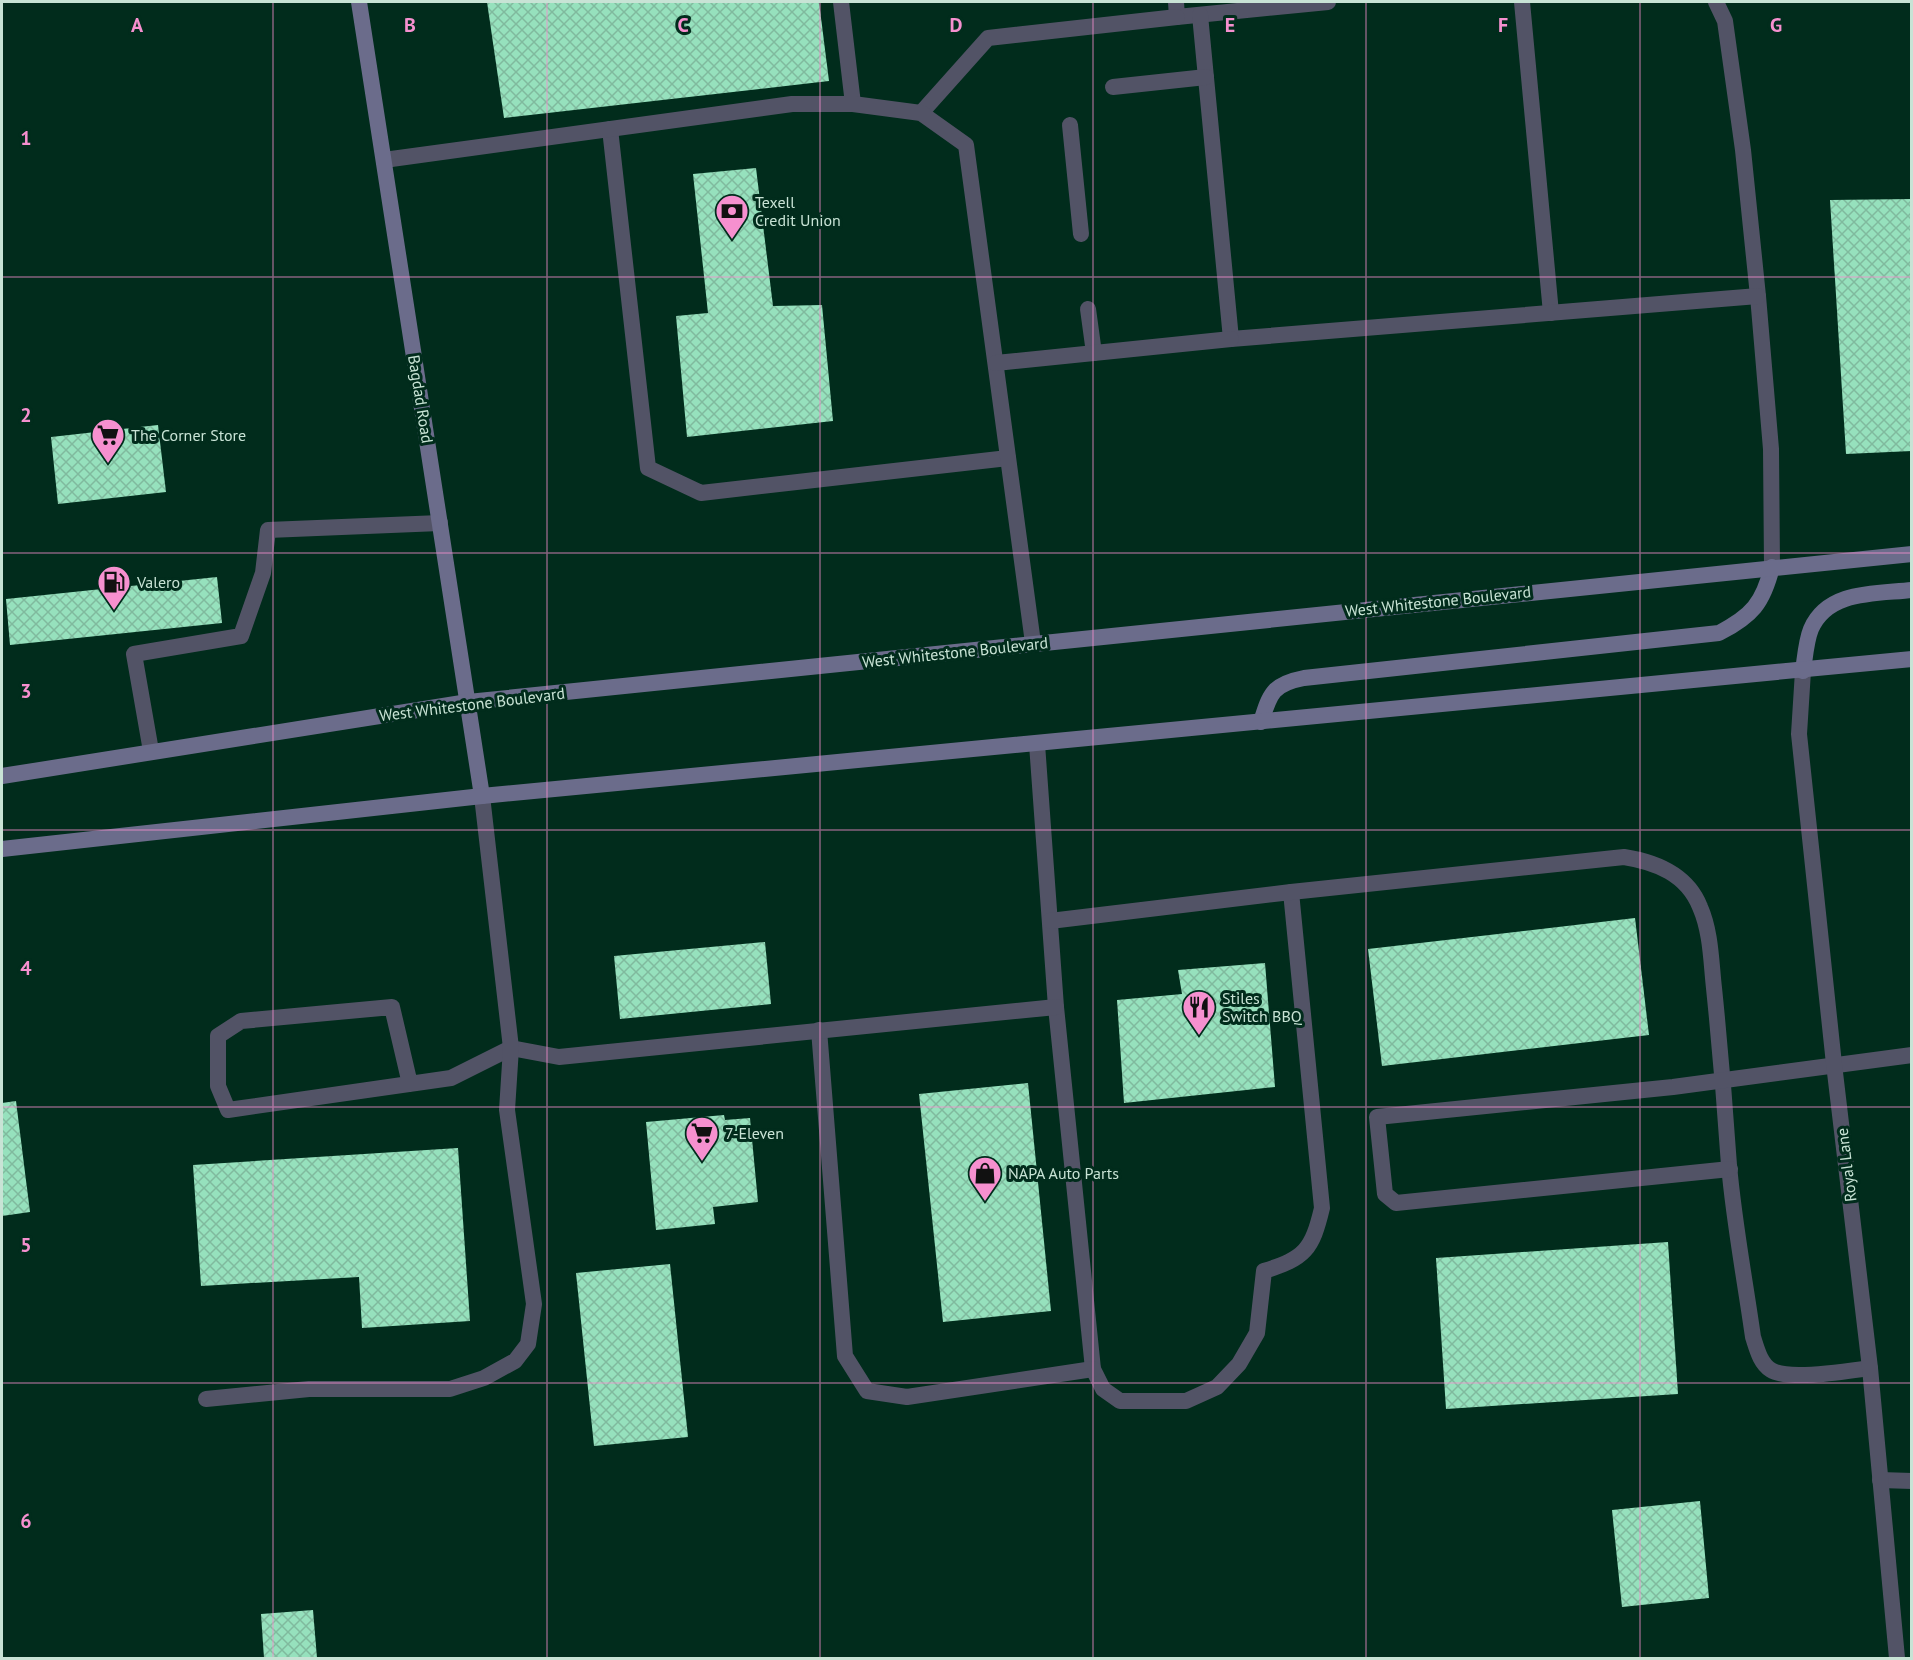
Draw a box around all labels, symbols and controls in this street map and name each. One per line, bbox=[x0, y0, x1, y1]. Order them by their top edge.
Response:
text: A bbox=[131, 12, 144, 38]
text: B bbox=[404, 12, 416, 38]
text: C bbox=[677, 12, 689, 38]
text: D bbox=[950, 12, 963, 38]
text: E bbox=[1225, 12, 1235, 38]
text: F bbox=[1498, 12, 1508, 38]
text: G bbox=[1770, 12, 1782, 38]
text: 1 bbox=[20, 125, 32, 151]
place label: Texell Credit Union bbox=[755, 192, 841, 230]
bank icon: Texell Credit Union bbox=[714, 193, 750, 240]
street label: Bagdad Road bbox=[404, 353, 438, 445]
text: 2 bbox=[20, 402, 32, 428]
supermarket icon: The Corner Store bbox=[90, 417, 126, 464]
place label: The Corner Store bbox=[131, 425, 246, 445]
fuel station icon: Valero bbox=[96, 564, 132, 611]
place label: Valero bbox=[136, 572, 180, 592]
street label: West Whitestone Boulevard bbox=[1344, 581, 1532, 621]
street label: West Whitestone Boulevard bbox=[861, 632, 1049, 672]
text: 3 bbox=[20, 678, 32, 704]
street label: West Whitestone Boulevard bbox=[378, 683, 566, 725]
text: 4 bbox=[20, 955, 32, 981]
place label: Stiles Switch BBQ bbox=[1222, 988, 1303, 1026]
restaurant icon: Stiles Switch BBQ bbox=[1181, 989, 1217, 1036]
supermarket icon: 7-Eleven bbox=[684, 1115, 720, 1162]
place label: 7-Eleven bbox=[725, 1123, 784, 1143]
street label: Royal Lane bbox=[1832, 1127, 1860, 1203]
shop icon: NAPA Auto Parts bbox=[967, 1155, 1003, 1202]
place label: NAPA Auto Parts bbox=[1008, 1163, 1119, 1183]
text: 5 bbox=[20, 1232, 32, 1258]
text: 6 bbox=[20, 1508, 32, 1534]

